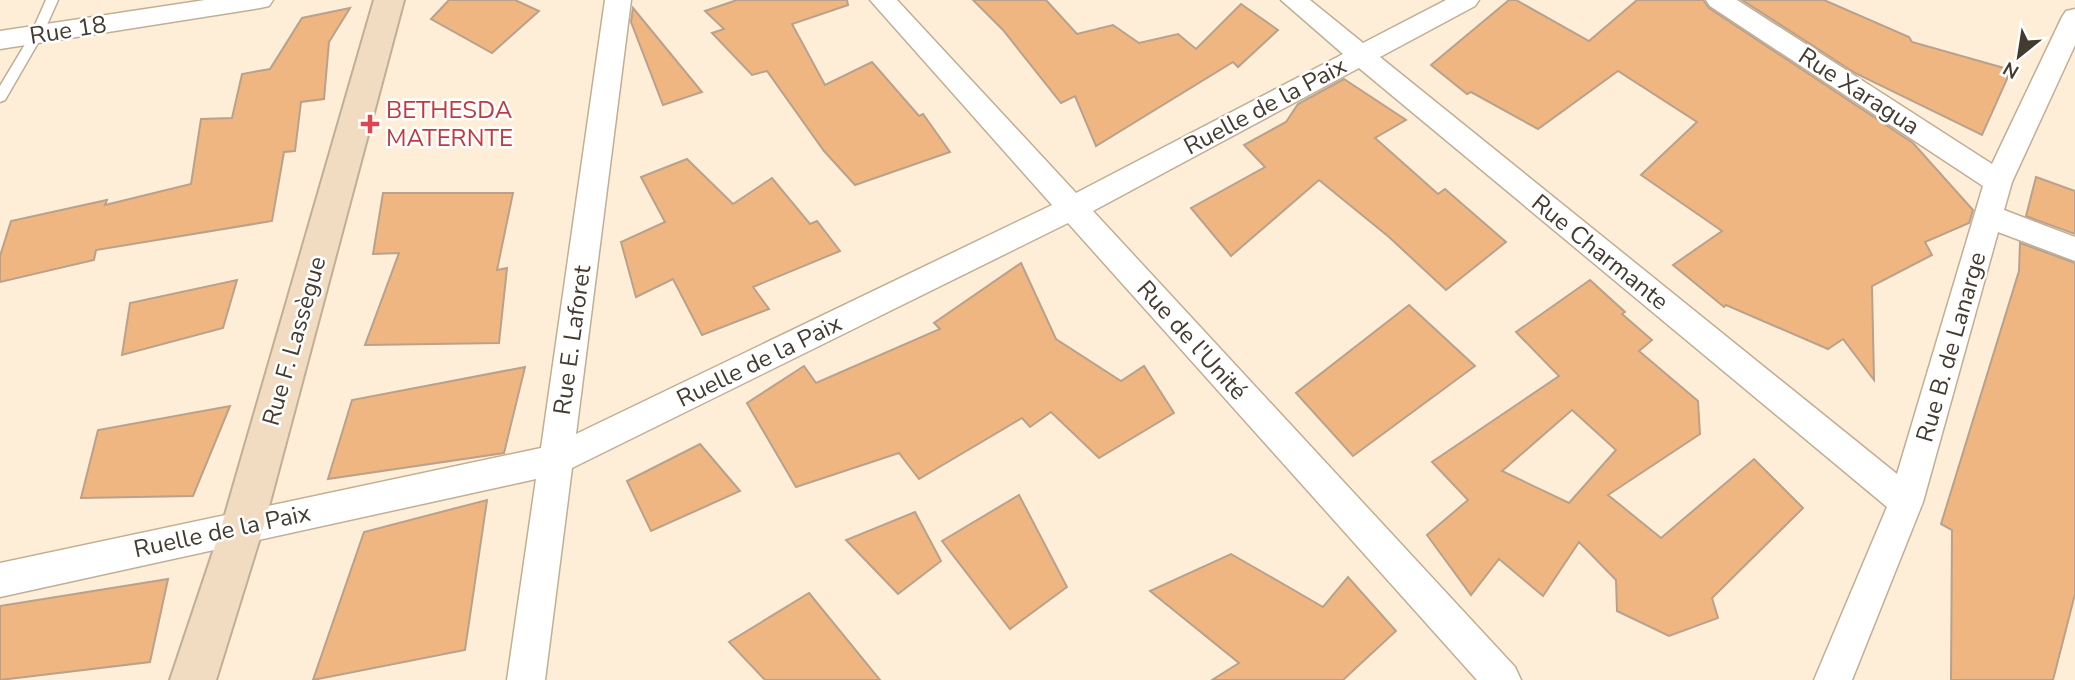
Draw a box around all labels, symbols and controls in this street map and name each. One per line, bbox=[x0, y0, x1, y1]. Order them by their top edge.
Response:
street label: Rue 18 bbox=[27, 8, 109, 52]
north arrow bbox=[1984, 21, 2054, 91]
street label: Rue Xaragua bbox=[1792, 40, 1926, 142]
street label: Ruelle de la Paix bbox=[1178, 49, 1352, 162]
text: N bbox=[1998, 55, 2024, 85]
place label: BETHESDA MATERNTE bbox=[386, 94, 513, 154]
marker: BETHESDA MATERNTE bbox=[360, 114, 380, 134]
street label: Rue Charmante bbox=[1525, 187, 1675, 317]
street label: Rue B. de Lanarge bbox=[1909, 248, 1993, 446]
street label: Rue F. Lassègue bbox=[255, 253, 333, 429]
street label: Rue E. Laforet bbox=[546, 263, 598, 417]
street label: Rue de l'Unité bbox=[1130, 273, 1254, 407]
street label: Ruelle de la Paix bbox=[671, 307, 847, 415]
street label: Ruelle de la Paix bbox=[131, 497, 314, 565]

